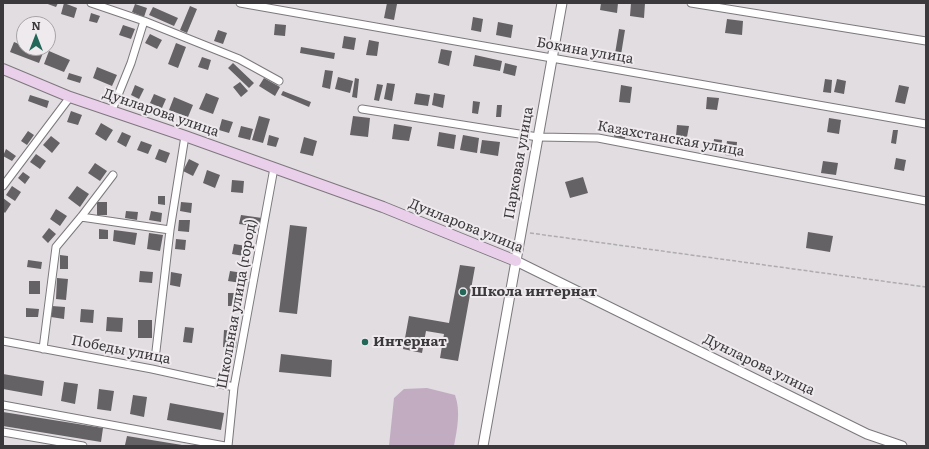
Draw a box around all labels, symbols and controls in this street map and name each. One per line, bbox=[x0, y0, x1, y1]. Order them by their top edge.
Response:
north arrow bbox=[16, 16, 56, 56]
text: N bbox=[31, 17, 41, 33]
street label: Бокина улица bbox=[535, 34, 635, 68]
street label: Дунларова улица bbox=[101, 85, 221, 141]
street label: Парковая улица bbox=[501, 105, 537, 221]
street label: Казахстанская улица bbox=[596, 118, 746, 160]
street label: Дунларова улица bbox=[406, 195, 526, 257]
street label: Школьная улица (город) bbox=[214, 218, 260, 390]
place label: Школа интернат bbox=[471, 284, 597, 300]
marker: Школа интернат bbox=[458, 287, 468, 297]
street label: Дунларова улица bbox=[701, 331, 817, 399]
street label: Победы улица bbox=[70, 332, 172, 368]
place label: Интернат bbox=[373, 334, 447, 350]
marker: Интернат bbox=[360, 337, 370, 347]

